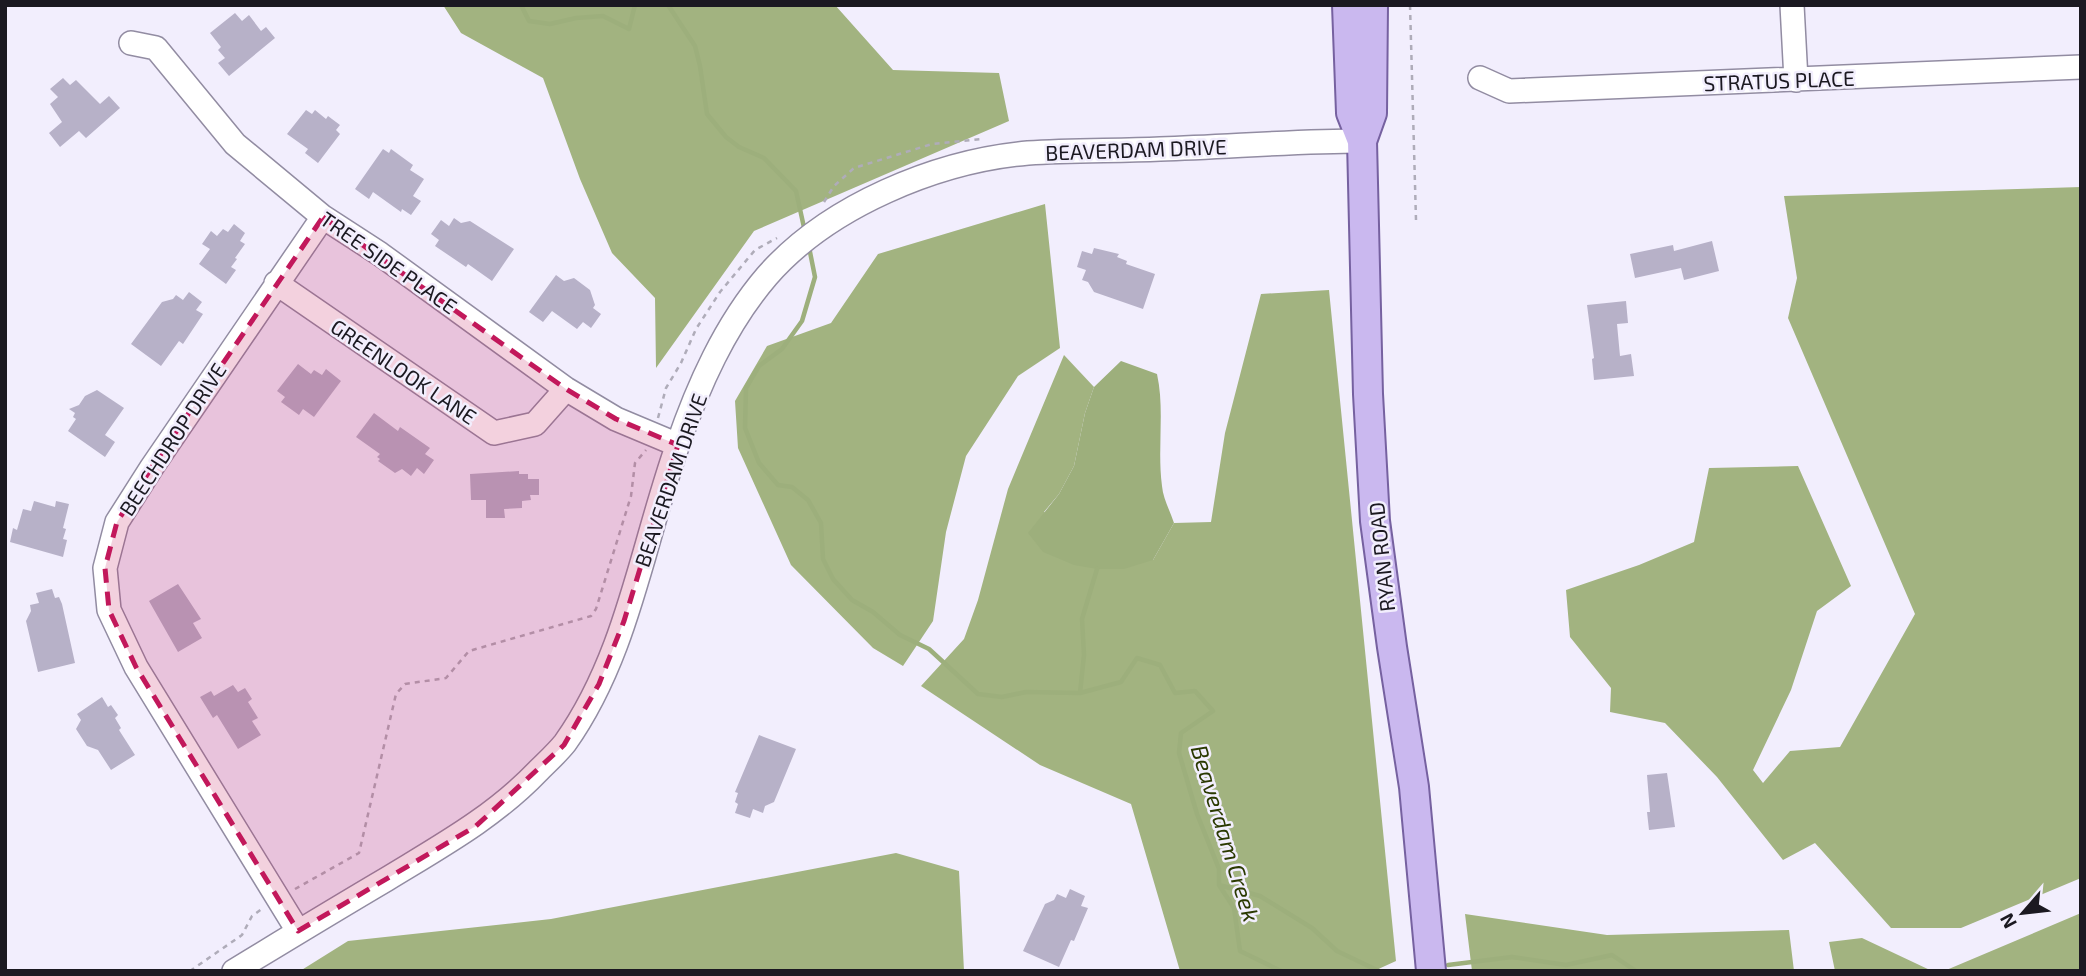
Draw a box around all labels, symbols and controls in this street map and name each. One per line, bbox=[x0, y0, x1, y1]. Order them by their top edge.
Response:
street label: STRATUS PLACE bbox=[1703, 65, 1855, 95]
street label: BEAVERDAM DRIVE bbox=[1045, 133, 1227, 165]
street label: TREE SIDE PLACE bbox=[316, 206, 462, 318]
street label: GREENLOOK LANE bbox=[326, 313, 482, 429]
street label: BEECHDROP DRIVE bbox=[113, 358, 231, 520]
street label: BEAVERDAM DRIVE bbox=[629, 390, 711, 570]
street label: RYAN ROAD bbox=[1363, 501, 1399, 613]
water label: Beaverdam Creek bbox=[1186, 741, 1266, 925]
north arrow bbox=[1988, 878, 2058, 948]
text: N bbox=[1994, 910, 2021, 933]

